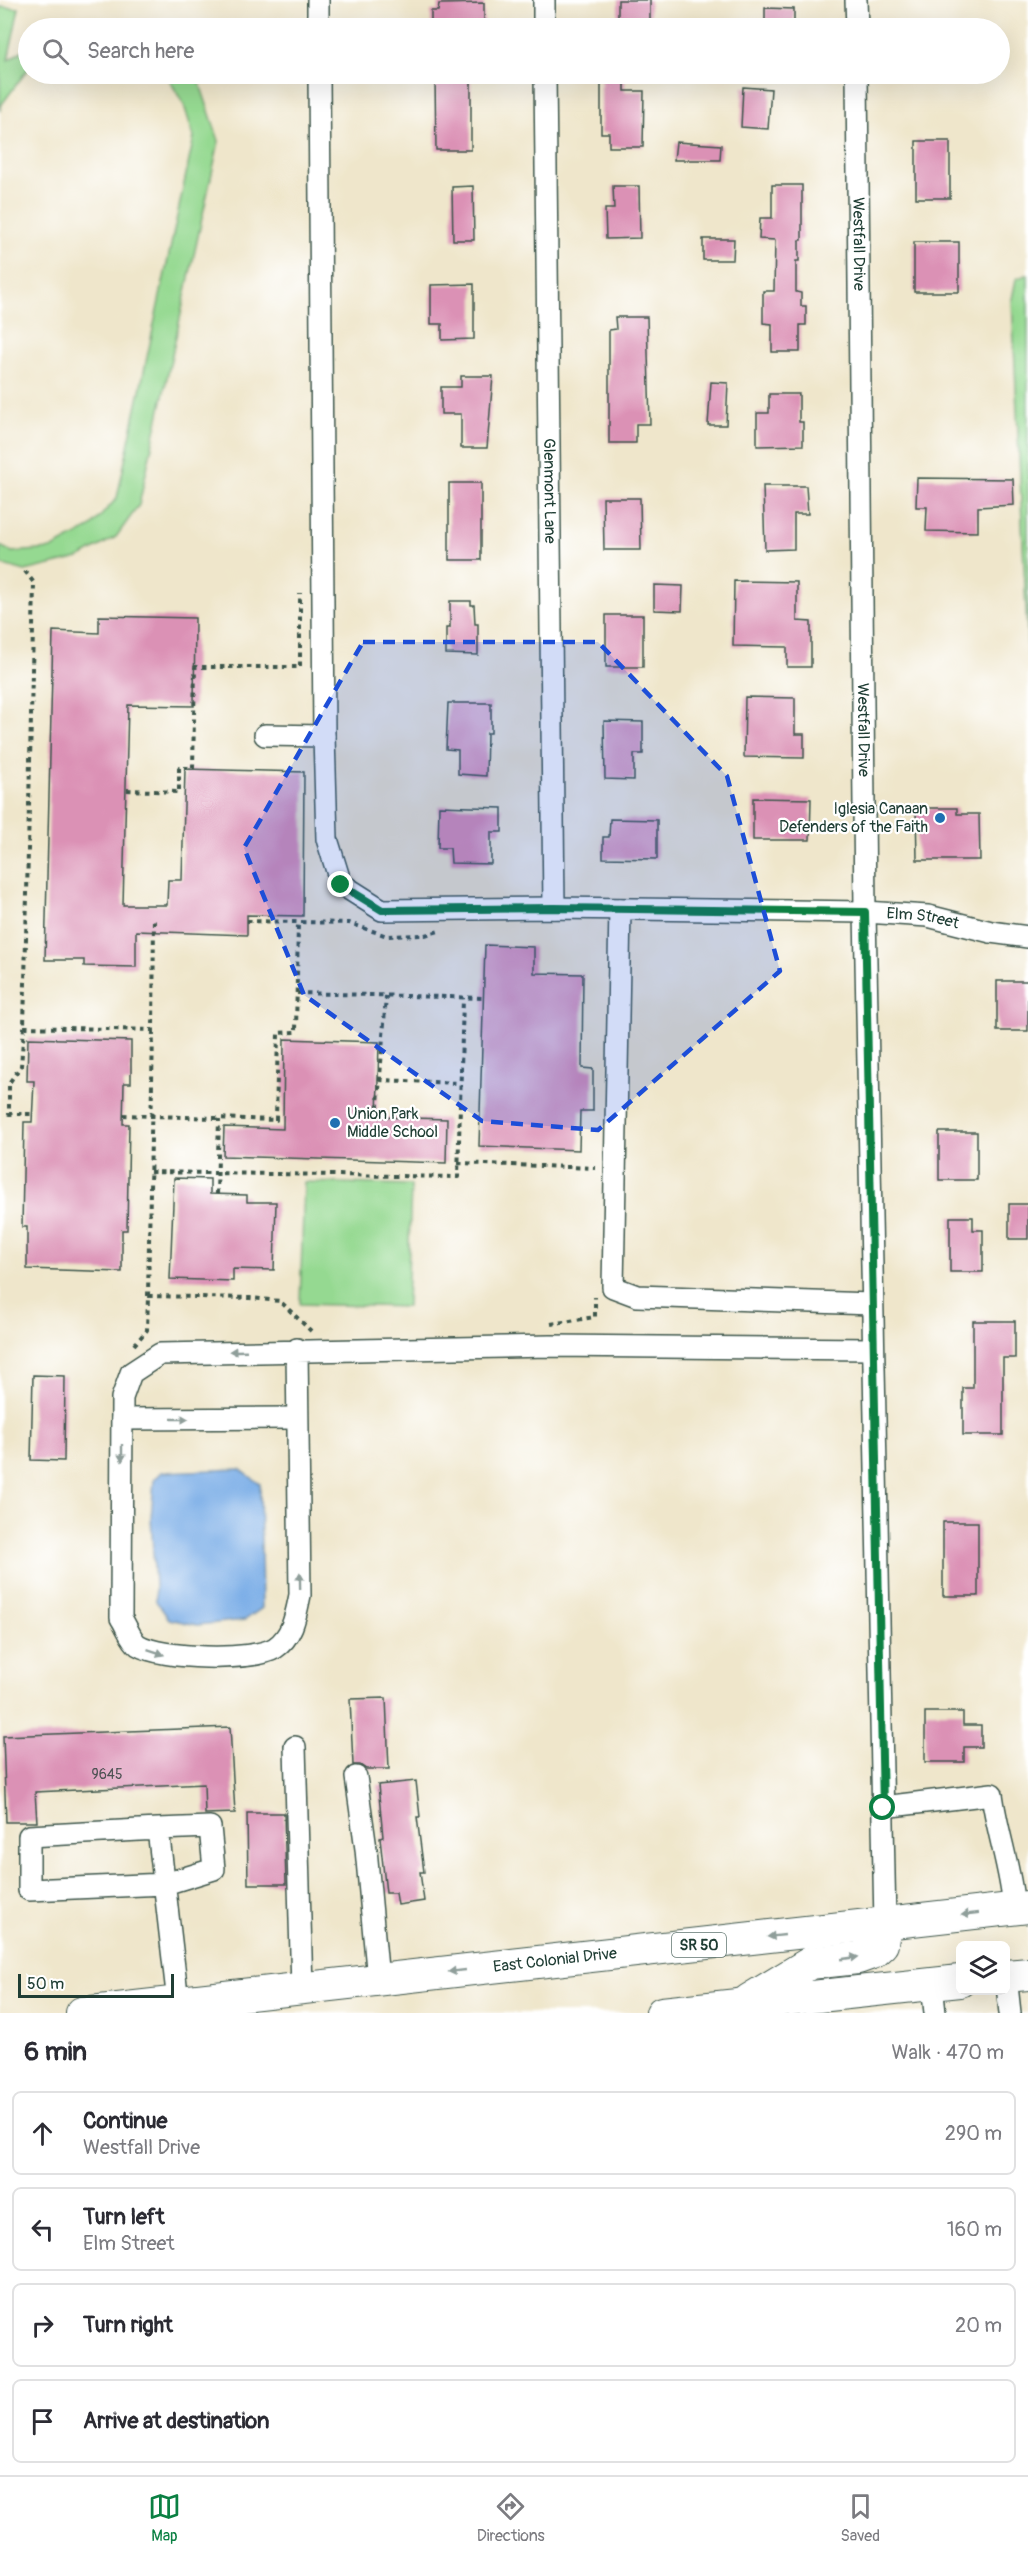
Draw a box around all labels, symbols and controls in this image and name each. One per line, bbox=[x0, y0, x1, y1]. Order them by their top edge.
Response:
search box bbox=[18, 18, 1010, 84]
icon: search bbox=[39, 35, 72, 68]
text: Search here bbox=[87, 37, 194, 65]
street label: Westfall Drive bbox=[848, 197, 869, 291]
street label: Glenmont Lane bbox=[539, 438, 560, 544]
street label: Westfall Drive bbox=[853, 683, 874, 777]
place label: Iglesia Canaan Defenders of the Faith bbox=[779, 799, 928, 837]
marker: Iglesia Canaan Defenders of the Faith bbox=[933, 811, 947, 825]
route end bbox=[327, 871, 353, 897]
street label: Elm Street bbox=[886, 903, 962, 934]
place label: Union Park Middle School bbox=[347, 1104, 438, 1142]
marker: Union Park Middle School bbox=[328, 1116, 342, 1130]
one-way arrow bbox=[229, 1347, 248, 1356]
one-way arrow bbox=[171, 1414, 190, 1424]
one-way arrow bbox=[117, 1444, 126, 1463]
one-way arrow bbox=[295, 1572, 304, 1591]
one-way arrow bbox=[147, 1647, 165, 1657]
house number: 9645 bbox=[91, 1766, 123, 1783]
route start bbox=[869, 1794, 895, 1820]
one-way arrow bbox=[960, 1910, 979, 1919]
one-way arrow bbox=[767, 1931, 786, 1941]
road number: SR 50 bbox=[672, 1933, 726, 1957]
map controls bbox=[956, 1941, 1010, 1995]
button: layers bbox=[956, 1941, 1010, 1995]
street label: East Colonial Drive bbox=[492, 1943, 618, 1977]
one-way arrow bbox=[841, 1954, 860, 1963]
one-way arrow bbox=[447, 1966, 466, 1976]
scale bar bbox=[18, 1971, 174, 1998]
text: 50 m bbox=[27, 1974, 64, 1994]
text: 6 min bbox=[24, 2036, 87, 2068]
text: Walk · 470 m bbox=[891, 2040, 1004, 2065]
text: Continue bbox=[83, 2107, 167, 2135]
icon: ahead bbox=[26, 2117, 59, 2150]
text: 290 m bbox=[945, 2121, 1002, 2146]
text: Westfall Drive bbox=[83, 2135, 200, 2160]
text: Turn left bbox=[83, 2203, 165, 2231]
icon: left bbox=[26, 2213, 59, 2246]
text: 160 m bbox=[947, 2217, 1002, 2242]
text: Elm Street bbox=[83, 2231, 175, 2256]
icon: right bbox=[26, 2309, 59, 2342]
text: Turn right bbox=[83, 2311, 173, 2339]
text: 20 m bbox=[955, 2313, 1002, 2338]
icon: arrive bbox=[26, 2405, 59, 2438]
text: Arrive at destination bbox=[83, 2407, 269, 2435]
tab: Map bbox=[148, 2490, 181, 2546]
tab: Directions bbox=[477, 2490, 545, 2546]
tab: Saved bbox=[840, 2490, 880, 2546]

